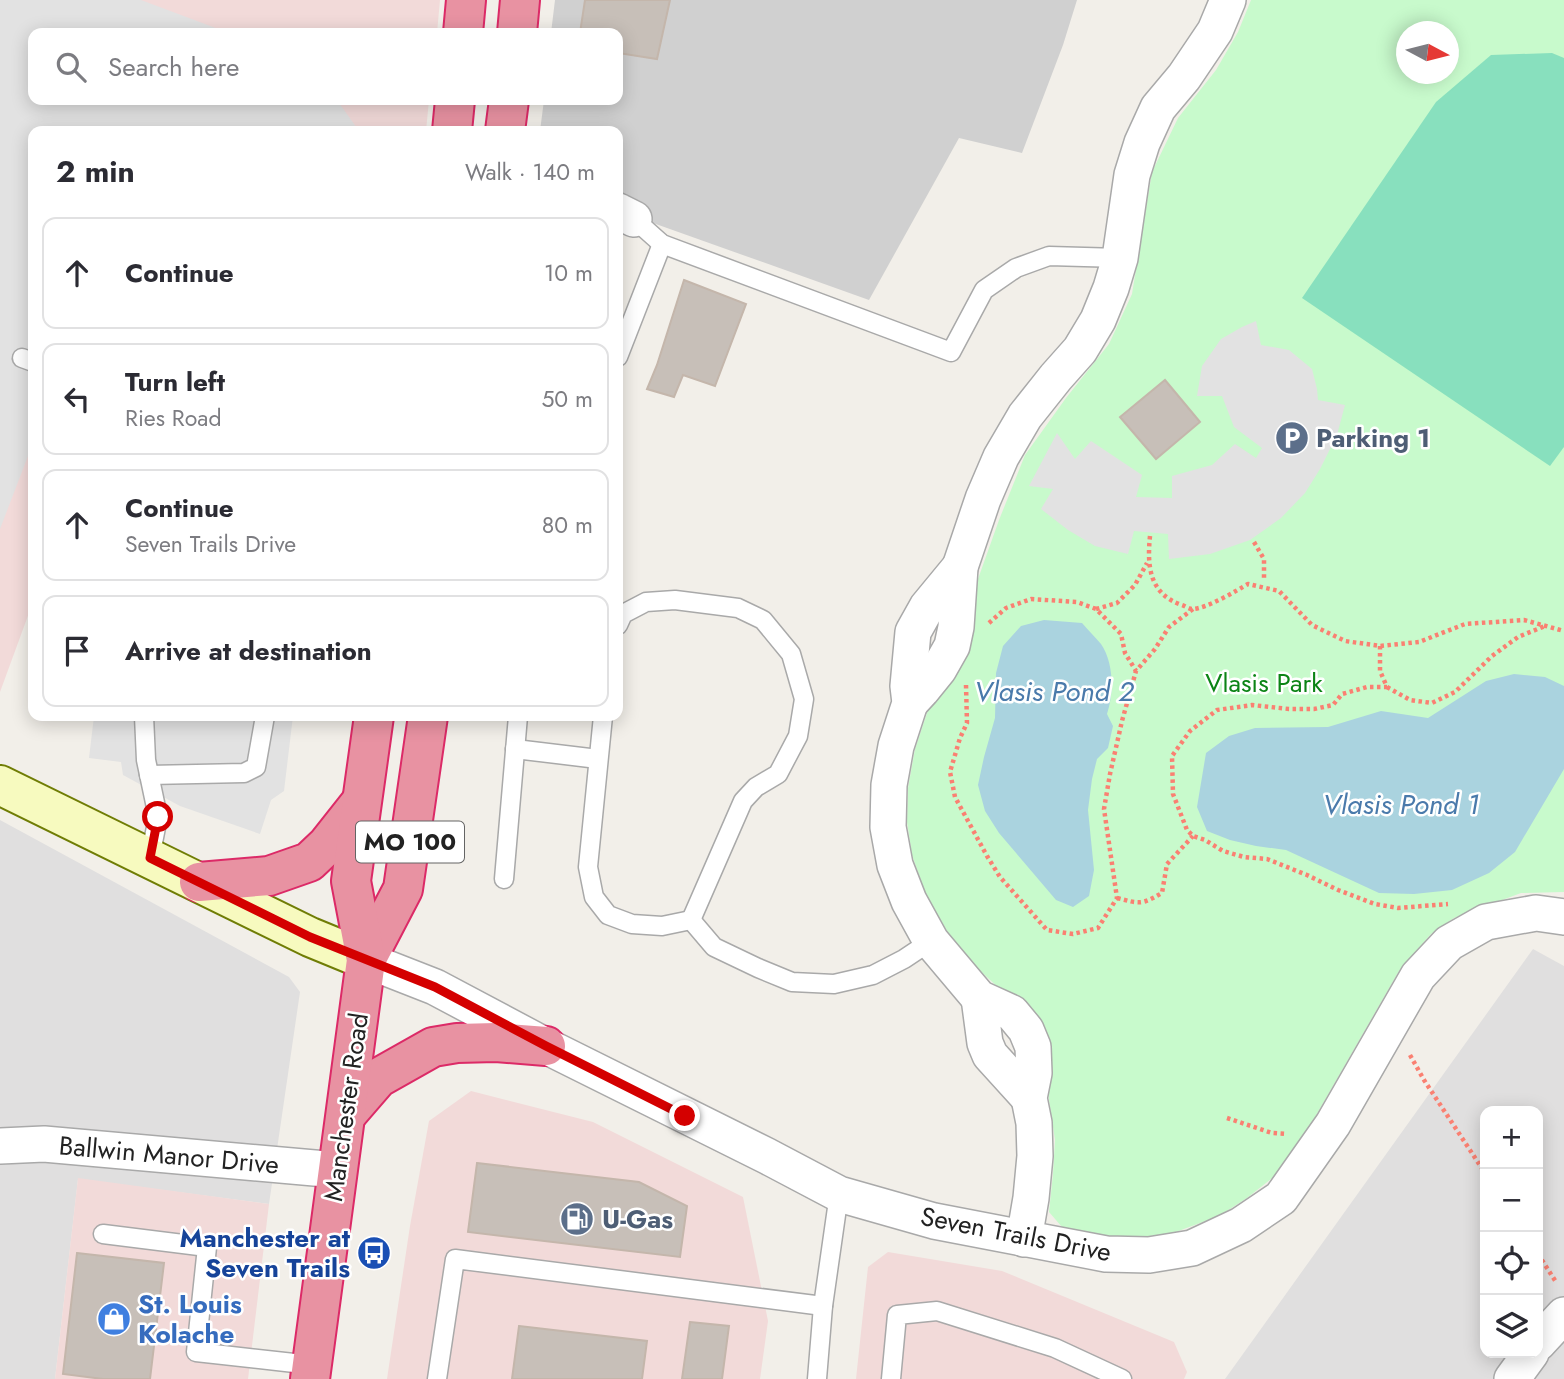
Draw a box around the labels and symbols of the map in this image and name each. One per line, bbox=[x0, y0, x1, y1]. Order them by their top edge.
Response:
north arrow bbox=[1396, 21, 1459, 84]
parking icon: Parking 1 bbox=[1273, 419, 1311, 457]
place label: Parking 1 bbox=[1316, 419, 1430, 457]
park label: Vlasis Park bbox=[1205, 664, 1323, 702]
water label: Vlasis Pond 2 bbox=[974, 671, 1134, 712]
water label: Vlasis Pond 1 bbox=[1323, 784, 1479, 825]
route start bbox=[142, 801, 173, 832]
road number: MO 100 bbox=[356, 822, 464, 862]
street label: Manchester Road bbox=[314, 1010, 378, 1204]
route end bbox=[669, 1100, 700, 1131]
street label: Ballwin Manor Drive bbox=[57, 1126, 281, 1184]
street label: Seven Trails Drive bbox=[917, 1197, 1115, 1271]
fuel station icon: U-Gas bbox=[558, 1200, 596, 1238]
place label: U-Gas bbox=[602, 1200, 673, 1238]
place label: Manchester at Seven Trails bbox=[180, 1219, 351, 1287]
bus stop icon: Manchester at Seven Trails bbox=[355, 1234, 393, 1272]
place label: St. Louis Kolache bbox=[138, 1285, 242, 1353]
shop icon: St. Louis Kolache bbox=[95, 1300, 133, 1338]

